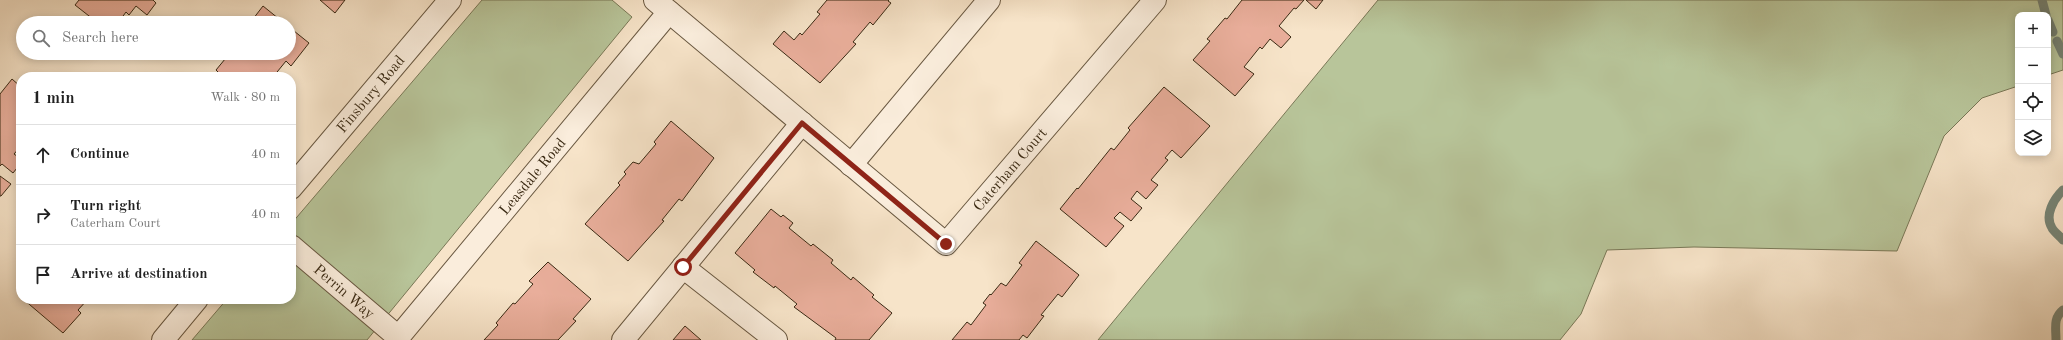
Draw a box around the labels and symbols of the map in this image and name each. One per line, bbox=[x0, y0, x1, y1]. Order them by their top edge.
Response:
street label: Finsbury Road bbox=[335, 53, 408, 137]
street label: Caterham Court bbox=[971, 126, 1051, 215]
street label: Leasdale Road bbox=[497, 136, 570, 218]
route end bbox=[937, 235, 955, 253]
route start bbox=[674, 258, 692, 276]
street label: Perrin Way bbox=[310, 262, 377, 323]

